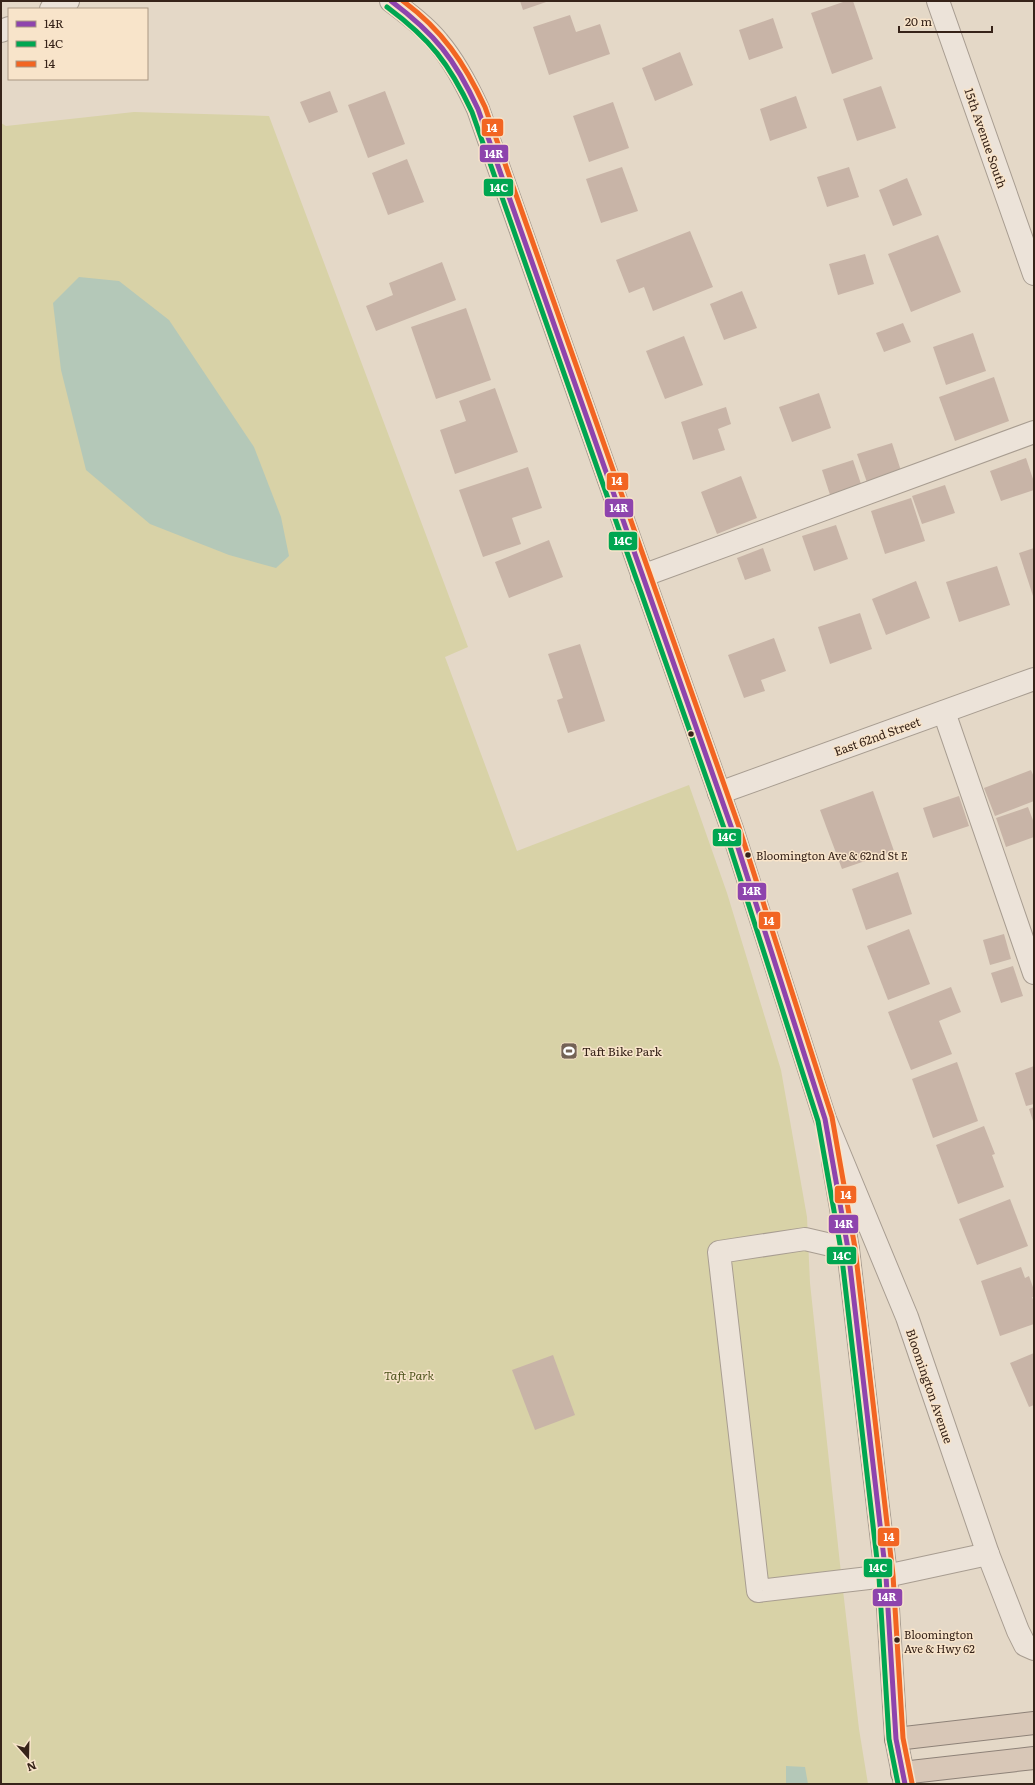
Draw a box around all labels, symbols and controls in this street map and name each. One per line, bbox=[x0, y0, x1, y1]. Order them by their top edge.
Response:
legend bbox=[8, 8, 148, 80]
scale bar bbox=[899, 8, 992, 34]
text: 20 m bbox=[905, 12, 932, 30]
text: 14R bbox=[44, 14, 64, 32]
text: 14C bbox=[44, 34, 63, 52]
text: 14 bbox=[44, 54, 55, 72]
street label: 15th Avenue South bbox=[960, 85, 1012, 191]
line badge: 14 bbox=[481, 118, 504, 137]
text: 14 bbox=[487, 119, 498, 135]
line badge: 14R bbox=[479, 144, 509, 163]
text: 14R bbox=[485, 145, 504, 161]
line badge: 14C bbox=[483, 178, 514, 197]
text: 14C bbox=[490, 179, 508, 195]
line badge: 14 bbox=[606, 472, 629, 491]
text: 14 bbox=[612, 472, 623, 488]
line badge: 14R bbox=[604, 498, 634, 518]
text: 14R bbox=[610, 499, 629, 515]
line badge: 14C bbox=[608, 531, 638, 551]
text: 14C bbox=[614, 532, 632, 548]
street label: East 62nd Street bbox=[831, 712, 923, 760]
unlabelled marker bbox=[686, 729, 696, 739]
line badge: 14C bbox=[712, 828, 742, 847]
text: 14C bbox=[718, 828, 736, 844]
place label: Bloomington Ave & 62nd St E bbox=[756, 847, 908, 863]
marker: Bloomington Ave & 62nd St E bbox=[743, 850, 753, 860]
line badge: 14R bbox=[737, 882, 767, 901]
text: 14R bbox=[743, 882, 762, 898]
line badge: 14 bbox=[758, 911, 781, 930]
text: 14 bbox=[764, 912, 775, 928]
sports icon: Taft Bike Park bbox=[559, 1041, 579, 1061]
place label: Taft Bike Park bbox=[582, 1042, 662, 1060]
line badge: 14 bbox=[834, 1185, 857, 1204]
text: 14 bbox=[841, 1186, 852, 1202]
line badge: 14R bbox=[828, 1214, 859, 1234]
text: 14R bbox=[835, 1215, 854, 1231]
line badge: 14C bbox=[826, 1246, 857, 1265]
text: 14C bbox=[833, 1247, 851, 1263]
street label: Bloomington Avenue bbox=[902, 1326, 958, 1446]
park label: Taft Park bbox=[384, 1366, 434, 1384]
line badge: 14 bbox=[877, 1527, 900, 1547]
text: 14 bbox=[884, 1528, 895, 1544]
line badge: 14C bbox=[863, 1558, 893, 1578]
text: 14C bbox=[869, 1559, 887, 1575]
line badge: 14R bbox=[872, 1588, 903, 1607]
text: 14R bbox=[878, 1588, 897, 1604]
place label: Bloomington Ave & Hwy 62 bbox=[904, 1626, 975, 1656]
marker: Bloomington Ave & Hwy 62 bbox=[892, 1635, 902, 1645]
north arrow bbox=[8, 1737, 48, 1777]
text: N bbox=[25, 1758, 39, 1776]

